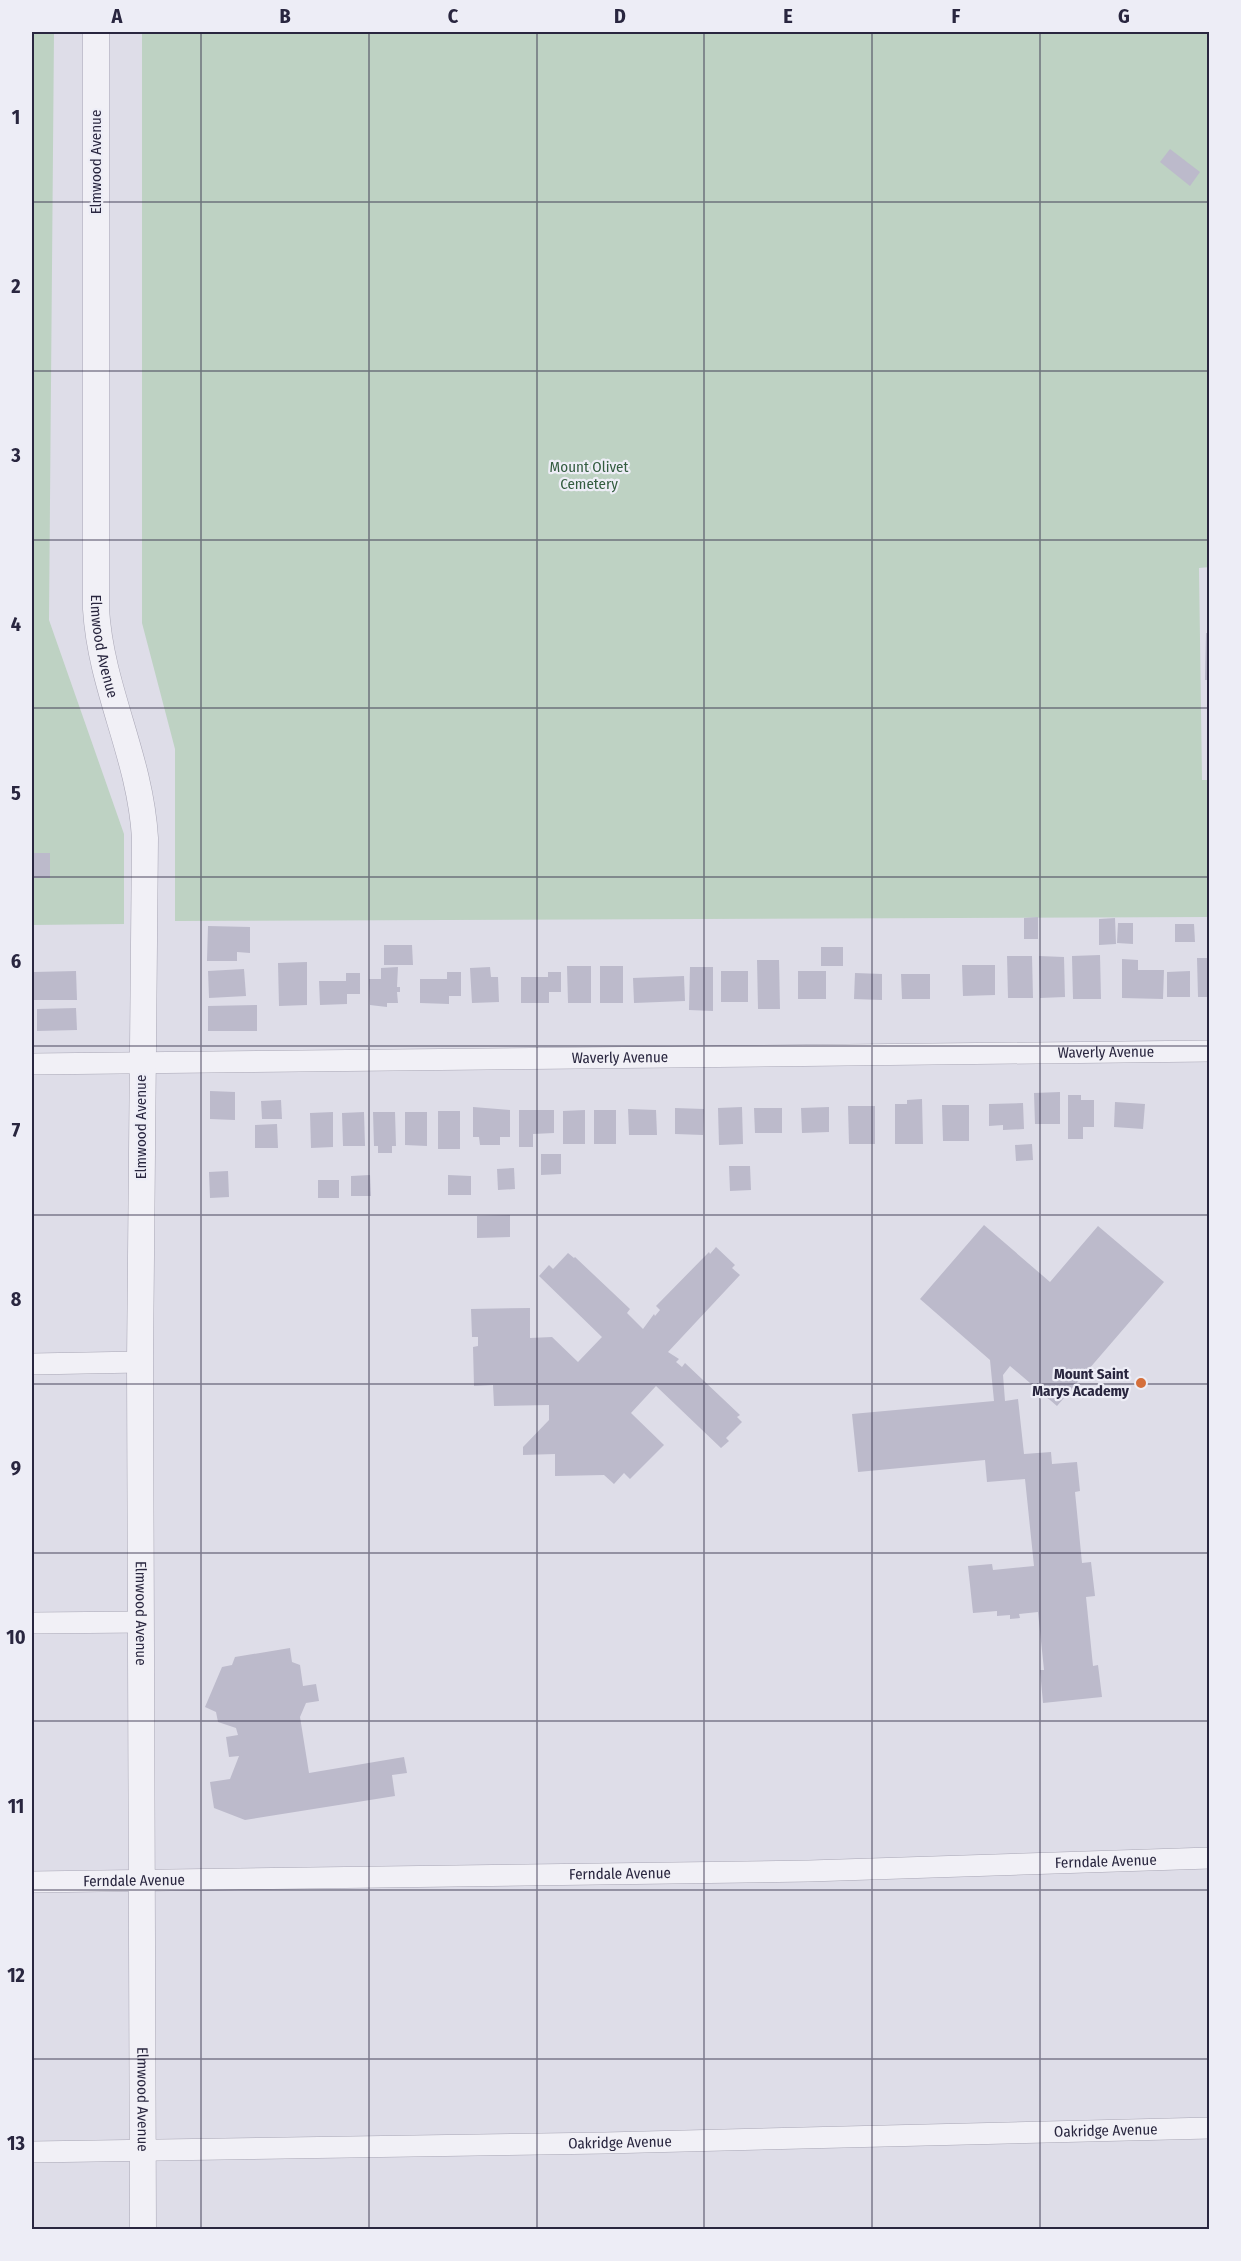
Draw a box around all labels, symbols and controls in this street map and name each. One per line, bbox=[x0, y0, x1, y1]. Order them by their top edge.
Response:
text: A bbox=[111, 4, 124, 28]
text: B bbox=[279, 4, 291, 28]
text: C bbox=[448, 4, 459, 28]
text: D bbox=[614, 4, 626, 28]
text: E bbox=[783, 4, 793, 28]
text: F bbox=[952, 4, 961, 28]
text: G bbox=[1118, 4, 1130, 28]
text: 1 bbox=[12, 105, 20, 129]
street label: Elmwood Avenue bbox=[87, 110, 105, 214]
text: 2 bbox=[10, 274, 21, 298]
text: 3 bbox=[10, 443, 21, 467]
park label: Mount Olivet Cemetery bbox=[550, 458, 629, 493]
street label: Elmwood Avenue bbox=[87, 595, 122, 700]
text: 4 bbox=[11, 612, 21, 636]
text: 5 bbox=[11, 781, 21, 805]
text: 6 bbox=[11, 949, 21, 973]
street label: Waverly Avenue bbox=[1058, 1043, 1154, 1062]
street label: Waverly Avenue bbox=[572, 1048, 668, 1067]
street label: Elmwood Avenue bbox=[132, 1075, 150, 1179]
text: 7 bbox=[12, 1118, 21, 1142]
text: 8 bbox=[11, 1287, 22, 1311]
place label: Mount Saint Marys Academy bbox=[1032, 1365, 1130, 1400]
marker: Mount Saint Marys Academy bbox=[1134, 1376, 1148, 1390]
text: 9 bbox=[11, 1456, 21, 1480]
street label: Elmwood Avenue bbox=[132, 1561, 150, 1666]
text: 10 bbox=[6, 1625, 26, 1649]
text: 11 bbox=[8, 1794, 24, 1818]
street label: Ferndale Avenue bbox=[1055, 1851, 1157, 1872]
street label: Ferndale Avenue bbox=[569, 1864, 671, 1883]
street label: Ferndale Avenue bbox=[83, 1871, 185, 1890]
text: 12 bbox=[7, 1963, 25, 1987]
street label: Elmwood Avenue bbox=[133, 2047, 152, 2152]
street label: Oakridge Avenue bbox=[1054, 2120, 1158, 2141]
text: 13 bbox=[7, 2131, 25, 2155]
street label: Oakridge Avenue bbox=[568, 2132, 672, 2153]

